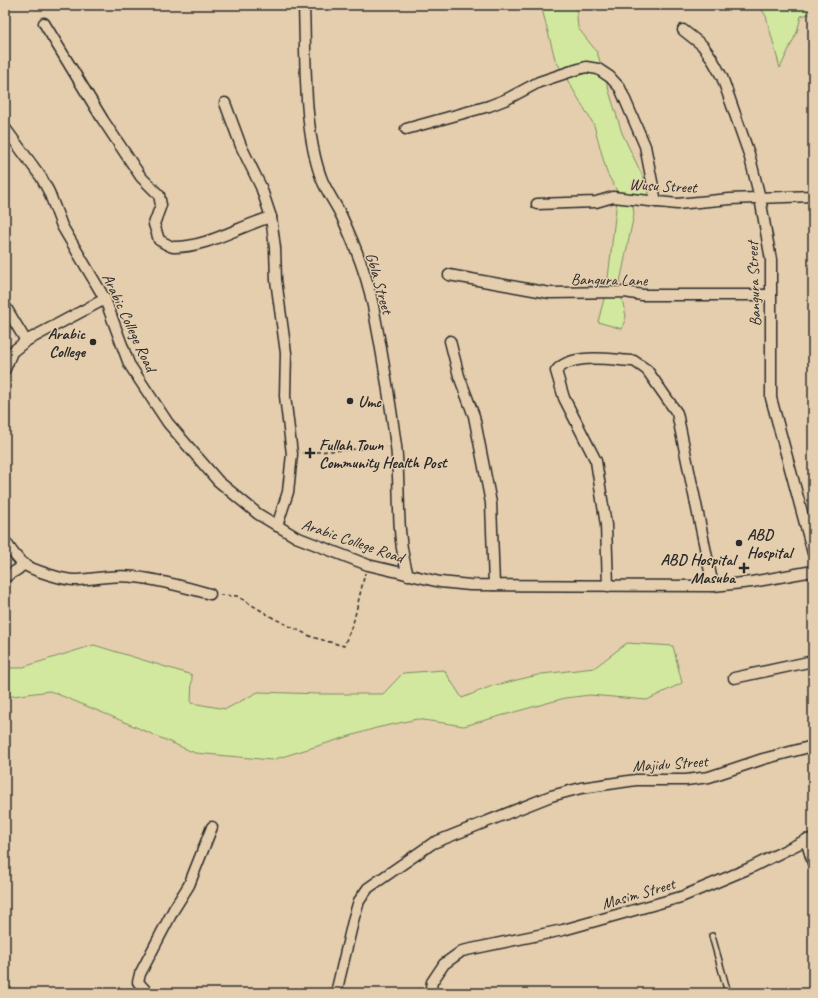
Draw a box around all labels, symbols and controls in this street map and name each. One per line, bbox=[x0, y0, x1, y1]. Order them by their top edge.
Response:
street label: Wusu Street bbox=[629, 174, 699, 198]
street label: Bangura Street bbox=[742, 238, 765, 327]
street label: Gbla Street bbox=[361, 250, 398, 318]
street label: Bangura Lane bbox=[571, 269, 649, 291]
street label: Arabic College Road bbox=[98, 270, 162, 377]
place label: Arabic College bbox=[48, 324, 87, 362]
marker: Arabic College bbox=[88, 337, 98, 347]
place label: Umc bbox=[358, 392, 382, 412]
marker: Umc bbox=[345, 396, 355, 406]
place label: Fullah Town Community Health Post bbox=[319, 435, 448, 473]
marker: Fullah Town Community Health Post bbox=[304, 447, 316, 459]
street label: Arabic College Road bbox=[299, 514, 409, 569]
place label: ABD Hospital bbox=[747, 525, 795, 563]
marker: ABD Hospital bbox=[734, 538, 744, 548]
place label: ABD Hospital Masuba bbox=[661, 550, 738, 588]
marker: ABD Hospital Masuba bbox=[738, 562, 750, 574]
street label: Majidu Street bbox=[632, 751, 710, 777]
street label: Masim Street bbox=[599, 874, 679, 914]

